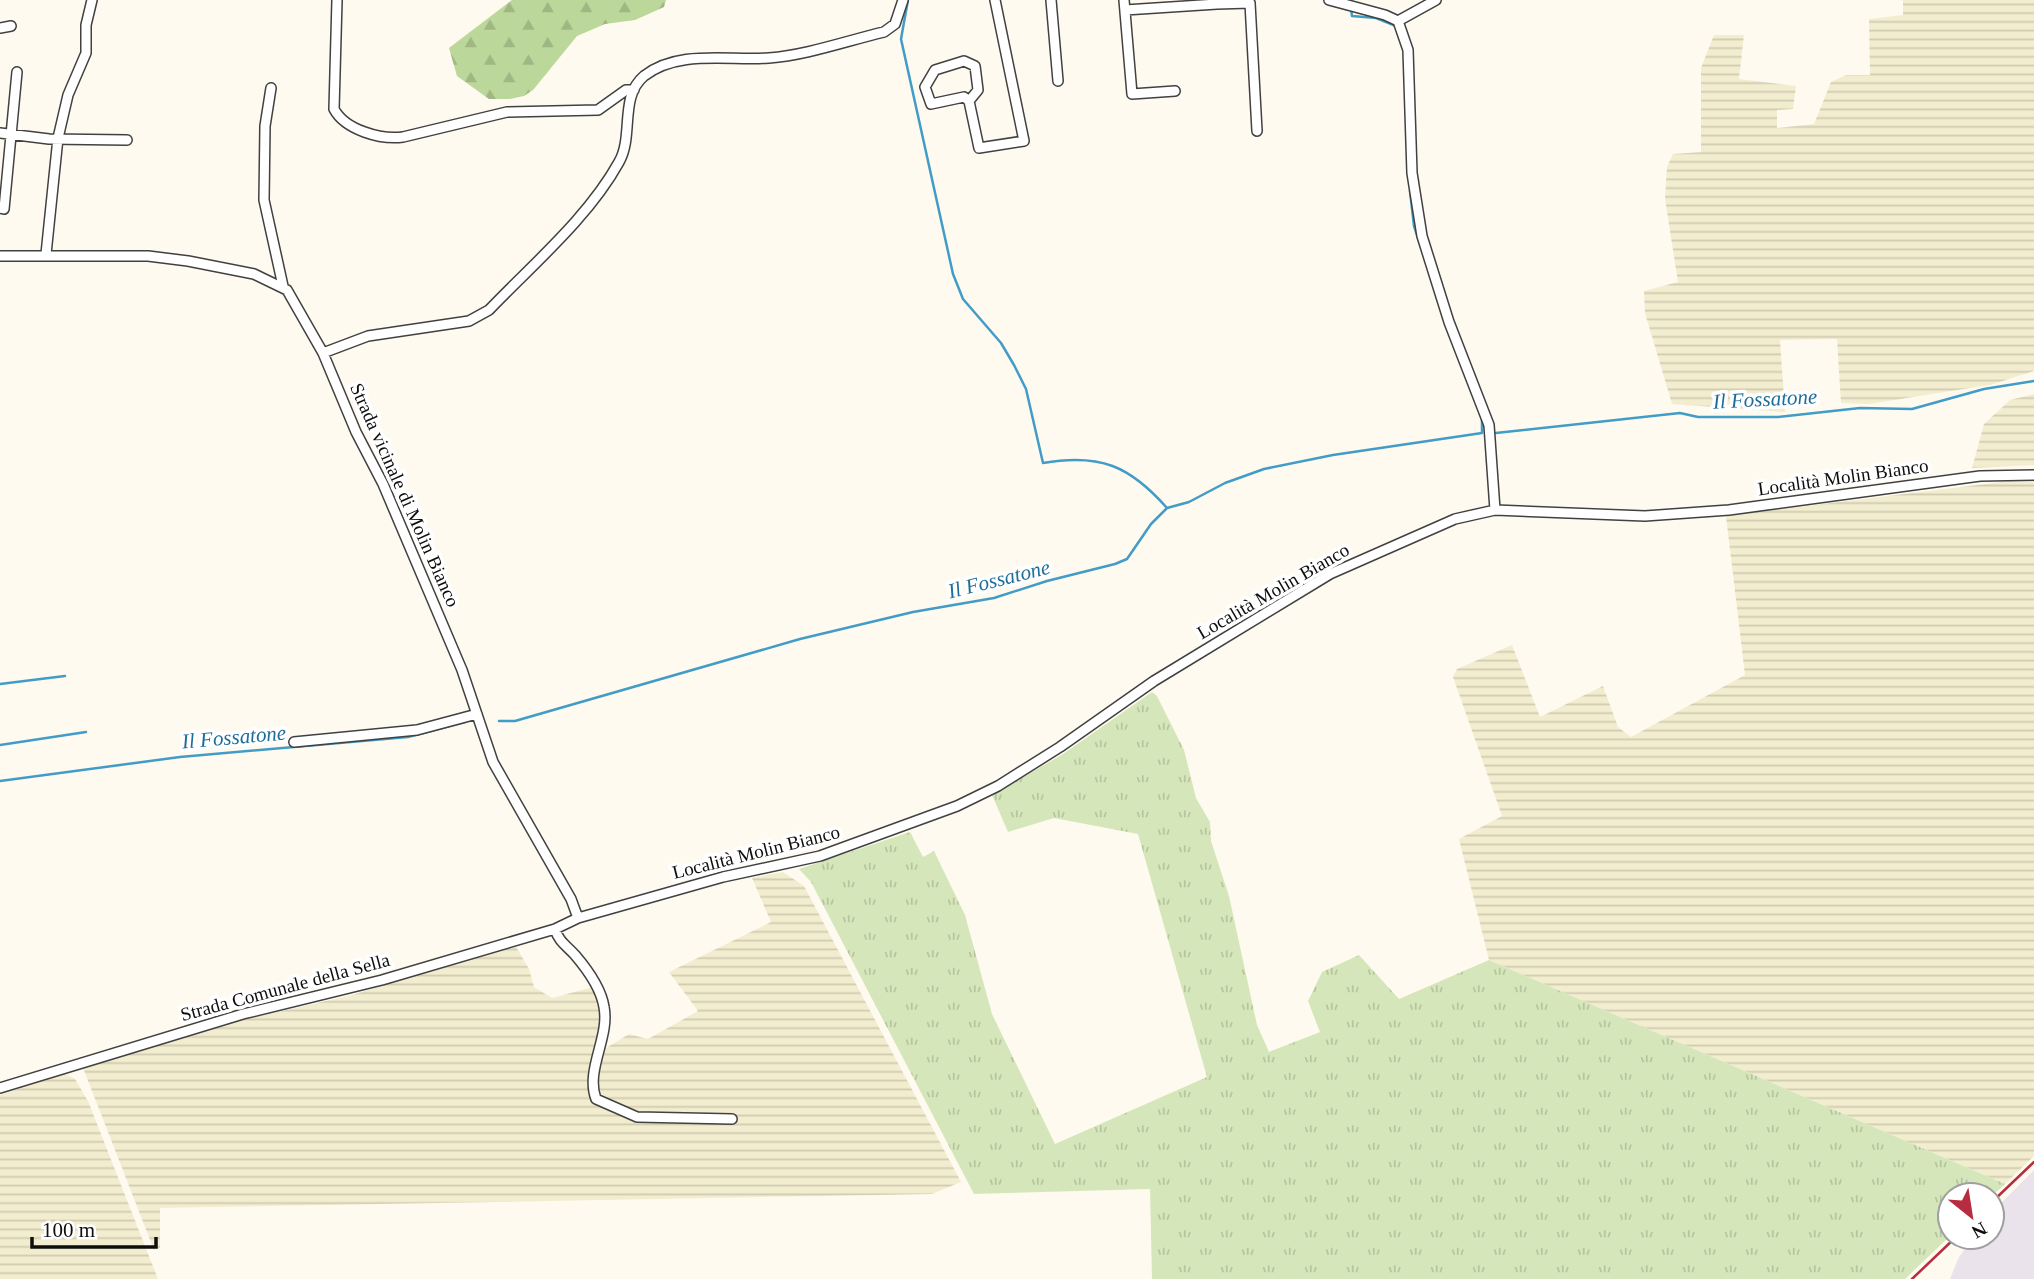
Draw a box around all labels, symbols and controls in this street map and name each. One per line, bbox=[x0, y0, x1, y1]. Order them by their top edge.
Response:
street label: Strada vicinale di Molin Bianco bbox=[346, 380, 464, 610]
water label: Il Fossatone bbox=[1711, 384, 1818, 414]
street label: Località Molin Bianco bbox=[1756, 455, 1930, 499]
street label: Località Molin Bianco bbox=[1193, 539, 1353, 643]
water label: Il Fossatone bbox=[944, 555, 1053, 604]
water label: Il Fossatone bbox=[180, 720, 287, 754]
street label: Località Molin Bianco bbox=[670, 821, 842, 883]
street label: Strada Comunale della Sella bbox=[178, 949, 392, 1025]
north arrow bbox=[1936, 1181, 2006, 1251]
scale bar bbox=[32, 1206, 156, 1250]
text: 100 m bbox=[42, 1218, 95, 1242]
text: N bbox=[1968, 1218, 1990, 1243]

